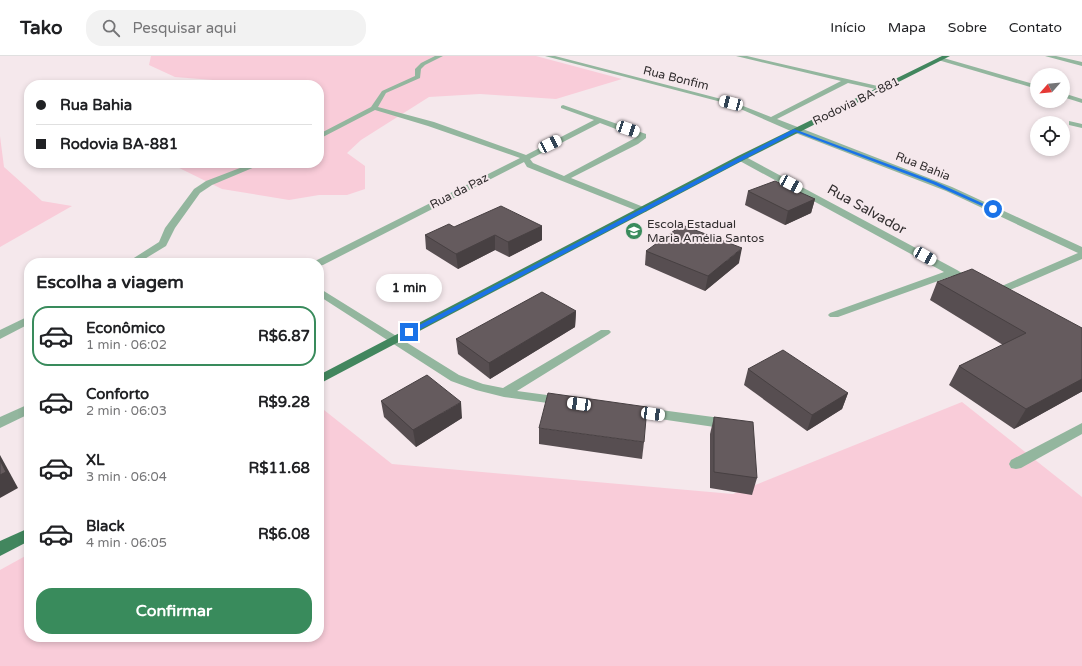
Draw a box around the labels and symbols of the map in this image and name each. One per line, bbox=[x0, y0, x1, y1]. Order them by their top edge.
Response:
street label: Rua Bonfim bbox=[642, 63, 710, 93]
north arrow bbox=[1030, 68, 1070, 108]
street label: Rodovia BA-881 bbox=[810, 74, 902, 128]
car bbox=[718, 94, 744, 112]
car bbox=[615, 119, 641, 139]
car bbox=[537, 133, 563, 155]
street label: Rua Bahia bbox=[894, 149, 952, 183]
street label: Rua da Paz bbox=[427, 170, 491, 212]
car bbox=[778, 173, 804, 195]
street label: Rua Salvador bbox=[824, 181, 910, 238]
route start bbox=[984, 200, 1002, 218]
place label: Escola Estadual Maria Amélia Santos bbox=[647, 217, 764, 245]
school or university icon: Escola Estadual Maria Amélia Santos bbox=[624, 221, 644, 241]
car bbox=[912, 245, 938, 267]
callout: 1 min bbox=[376, 274, 442, 302]
route end bbox=[400, 323, 418, 341]
car bbox=[566, 396, 592, 412]
car bbox=[640, 406, 666, 422]

